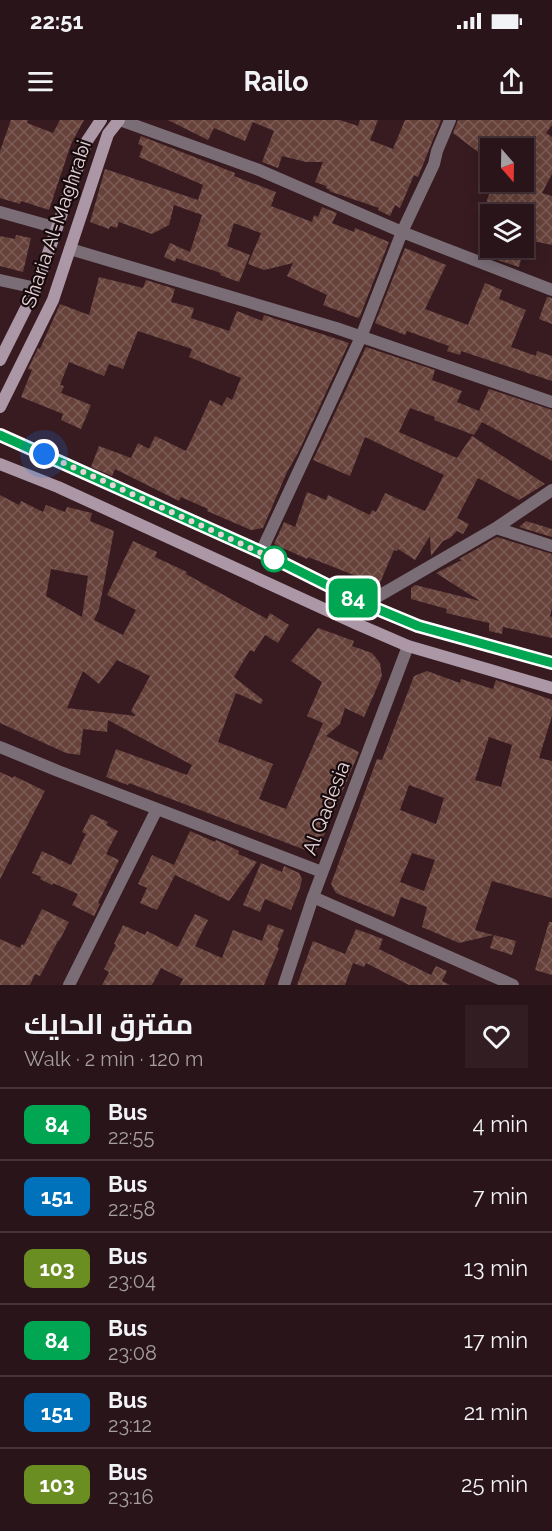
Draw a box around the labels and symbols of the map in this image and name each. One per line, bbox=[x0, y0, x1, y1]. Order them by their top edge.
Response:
street label: Sharia Al-Maghrabi bbox=[16, 137, 96, 311]
north arrow bbox=[480, 138, 534, 192]
your location bbox=[29, 439, 59, 469]
unlabelled marker bbox=[261, 546, 287, 572]
line badge: 84 bbox=[326, 578, 380, 618]
street label: Al Qadesia bbox=[297, 758, 355, 858]

